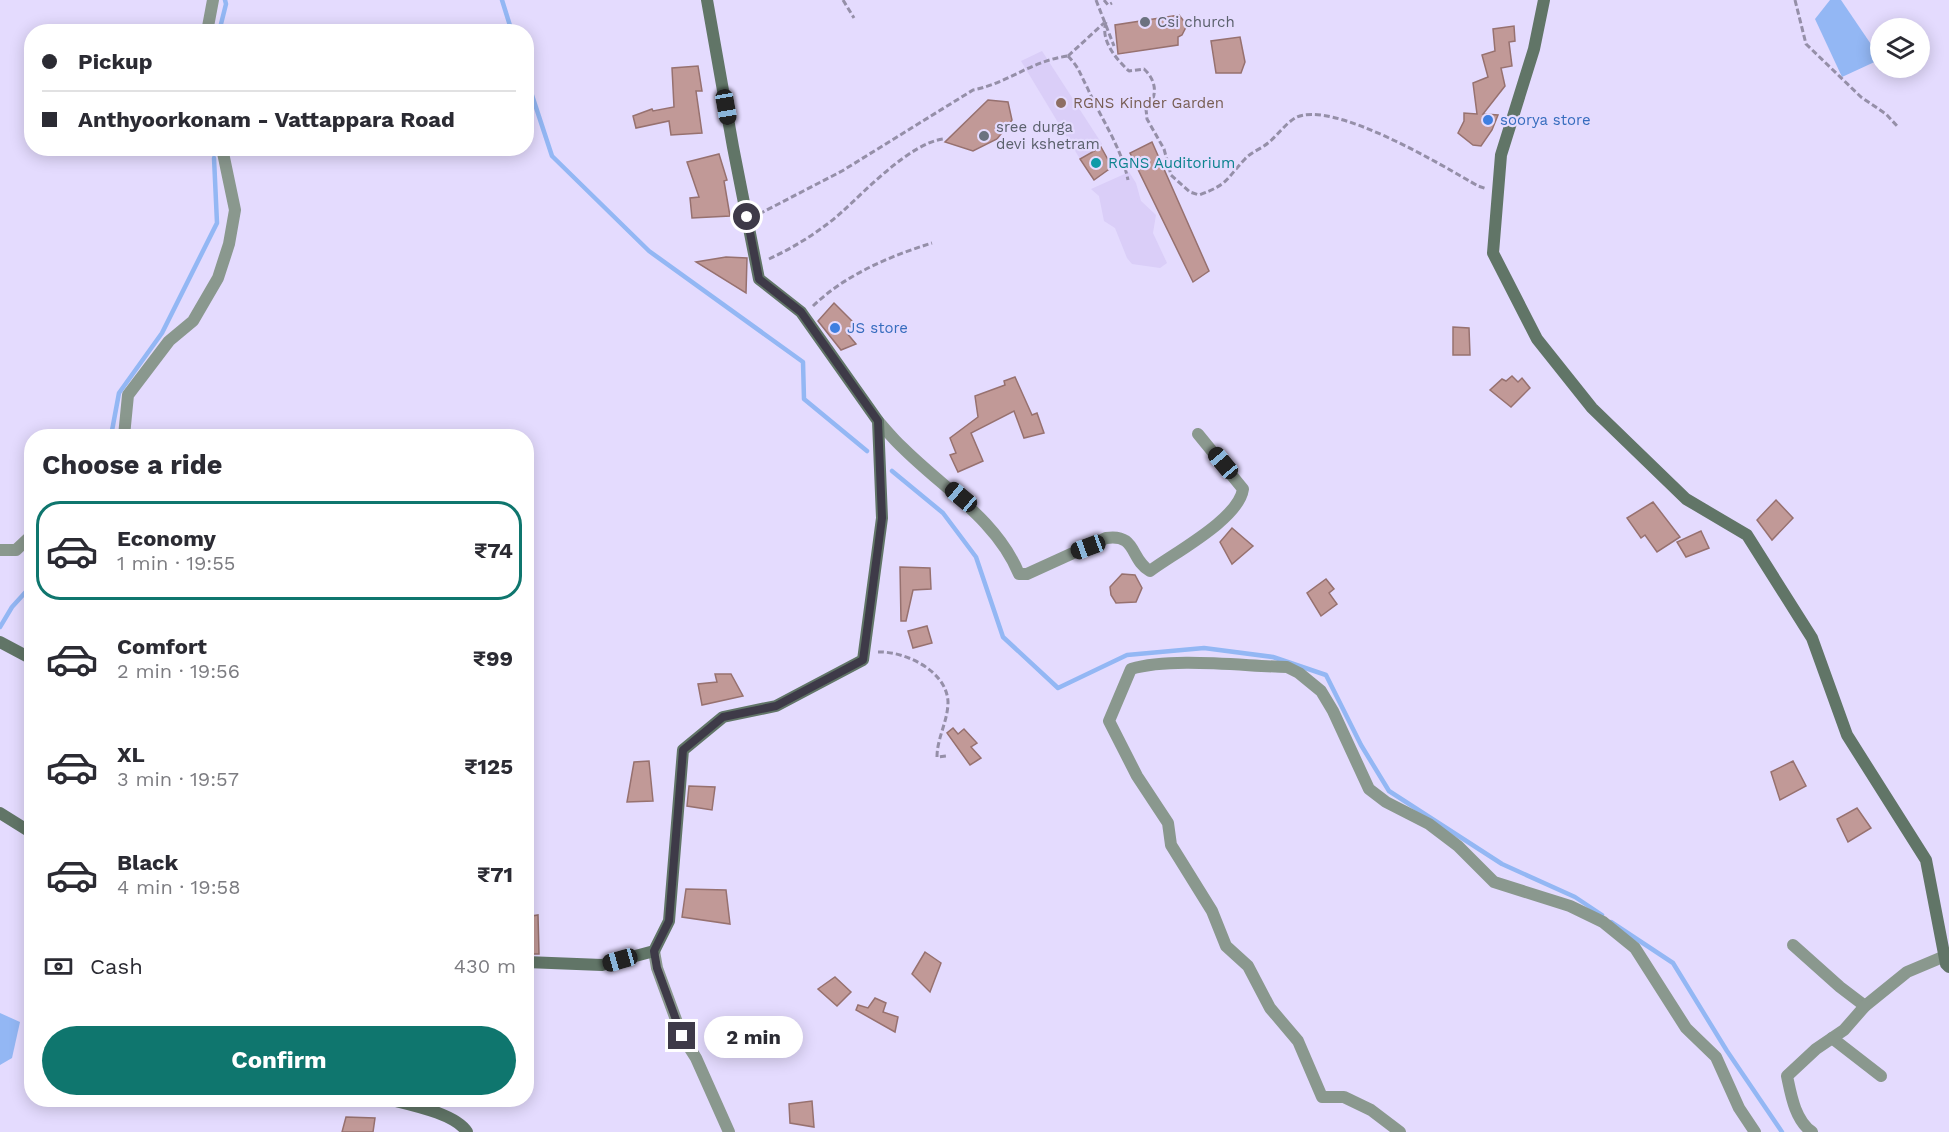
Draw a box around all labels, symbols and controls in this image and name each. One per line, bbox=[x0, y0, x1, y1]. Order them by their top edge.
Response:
place label: Csi church bbox=[1157, 13, 1235, 31]
marker: Csi church bbox=[1138, 15, 1152, 29]
map controls bbox=[1870, 18, 1930, 78]
button: layers bbox=[1870, 18, 1930, 78]
text: Pickup bbox=[78, 49, 153, 74]
car bbox=[714, 88, 738, 126]
place label: RGNS Kinder Garden bbox=[1073, 94, 1224, 112]
marker: RGNS Kinder Garden bbox=[1054, 96, 1068, 110]
text: Anthyoorkonam - Vattappara Road bbox=[78, 107, 455, 132]
place label: soorya store bbox=[1500, 111, 1591, 129]
marker: soorya store bbox=[1481, 113, 1495, 127]
place label: sree durga devi kshetram bbox=[996, 118, 1100, 153]
marker: sree durga devi kshetram bbox=[977, 129, 991, 143]
place label: RGNS Auditorium bbox=[1108, 154, 1235, 172]
marker: RGNS Auditorium bbox=[1089, 156, 1103, 170]
route start bbox=[733, 203, 760, 230]
place label: JS store bbox=[847, 319, 908, 337]
marker: JS store bbox=[828, 321, 842, 335]
car bbox=[1205, 443, 1241, 483]
text: Choose a ride bbox=[42, 449, 222, 481]
car bbox=[941, 479, 981, 515]
icon: car bbox=[45, 524, 99, 578]
text: Economy bbox=[117, 526, 216, 551]
car bbox=[1068, 532, 1108, 562]
text: ₹74 bbox=[474, 538, 513, 563]
text: 1 min · 19:55 bbox=[117, 551, 235, 575]
icon: car bbox=[45, 632, 99, 686]
text: Comfort bbox=[117, 634, 207, 659]
text: ₹99 bbox=[473, 646, 513, 671]
text: 2 min · 19:56 bbox=[117, 659, 240, 683]
icon: car bbox=[45, 740, 99, 794]
text: XL bbox=[117, 742, 145, 767]
text: ₹125 bbox=[464, 754, 513, 779]
text: 3 min · 19:57 bbox=[117, 767, 239, 791]
icon: car bbox=[45, 848, 99, 902]
text: Black bbox=[117, 850, 178, 875]
text: ₹71 bbox=[477, 862, 513, 887]
text: 4 min · 19:58 bbox=[117, 875, 241, 899]
car bbox=[600, 946, 640, 974]
icon: cash bbox=[42, 950, 75, 983]
text: Cash bbox=[90, 954, 143, 979]
text: 430 m bbox=[454, 954, 516, 978]
callout: 2 min bbox=[703, 1015, 802, 1057]
route end bbox=[668, 1022, 695, 1049]
text: 2 min bbox=[726, 1025, 781, 1049]
button: Confirm bbox=[42, 1026, 516, 1095]

